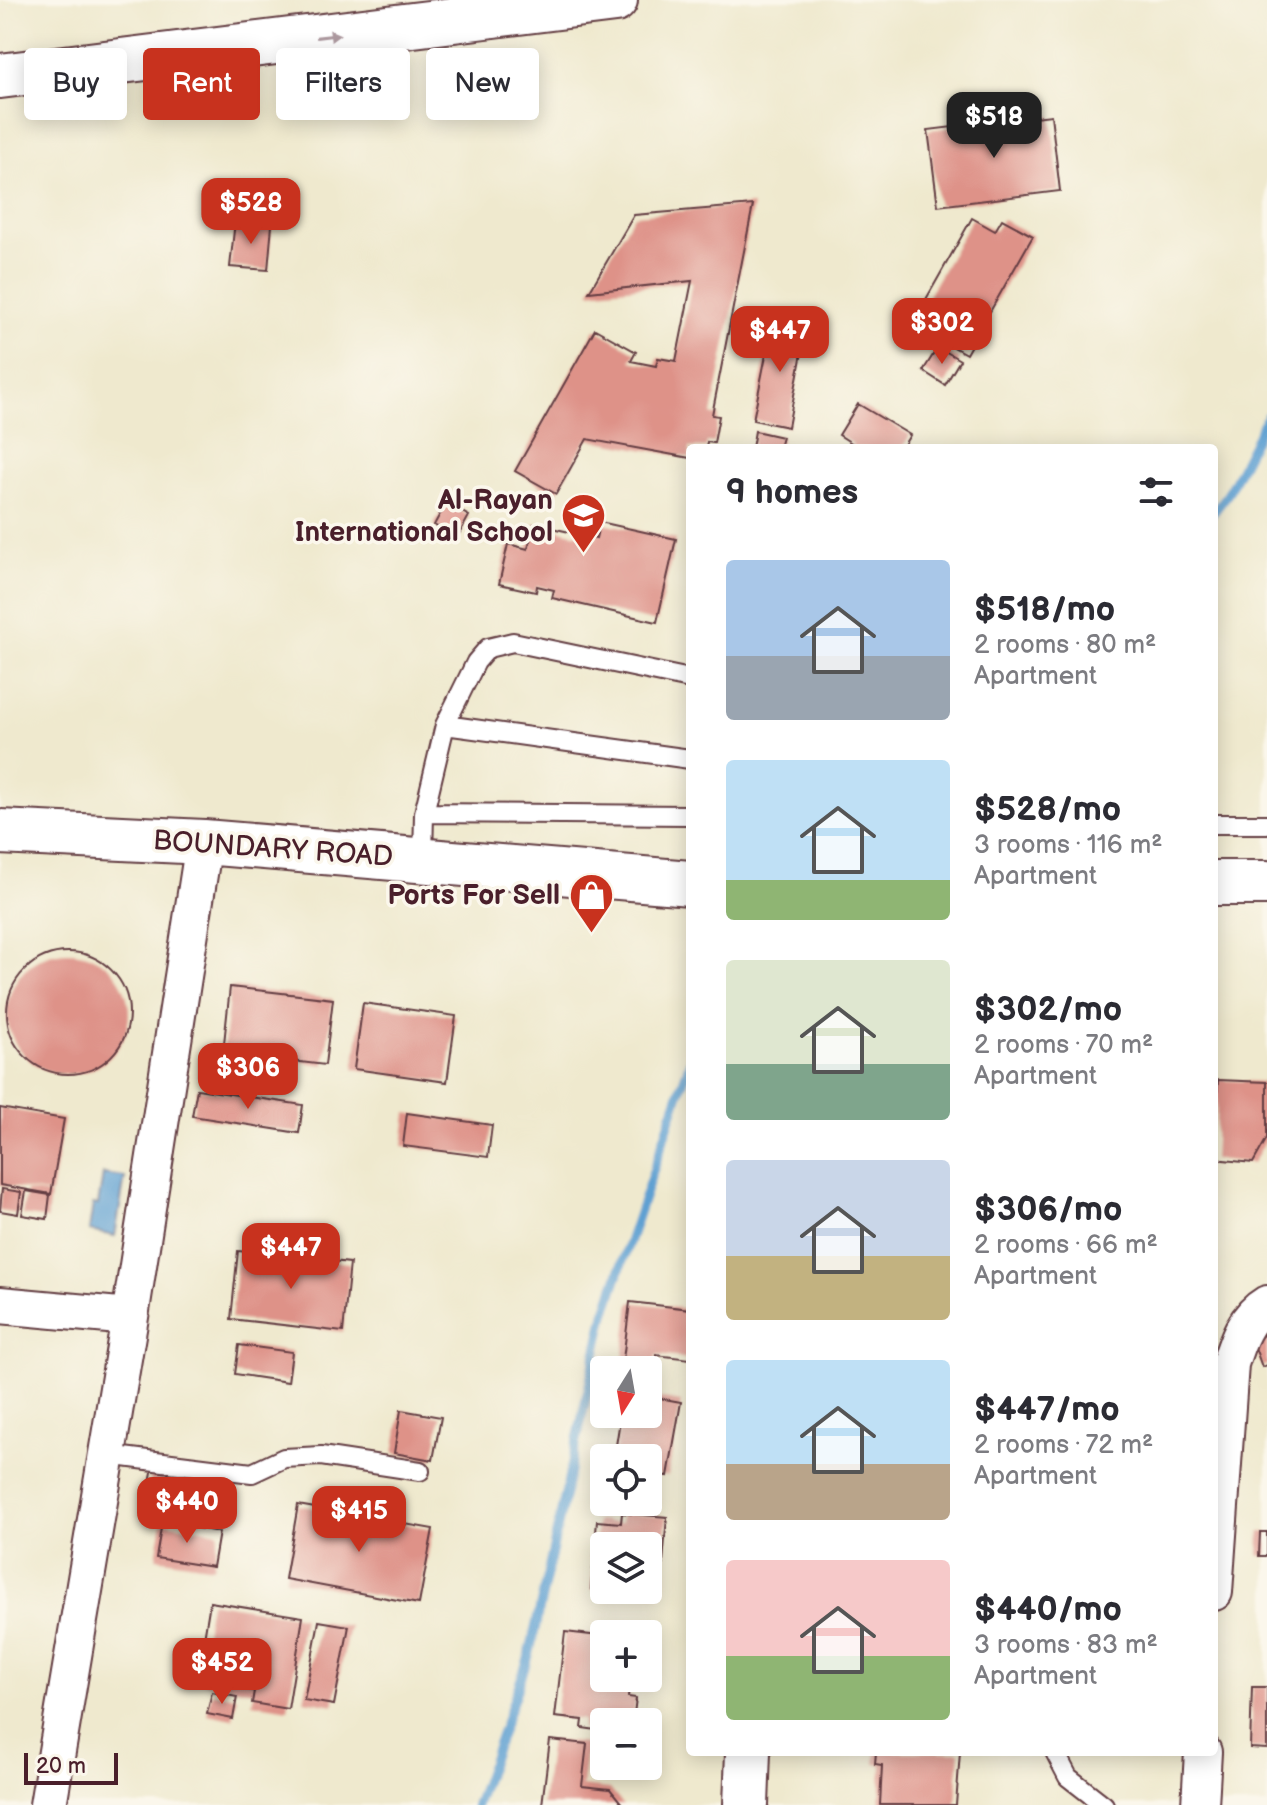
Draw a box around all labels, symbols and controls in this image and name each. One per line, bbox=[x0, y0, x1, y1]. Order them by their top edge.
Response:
one-way arrow bbox=[315, 29, 340, 42]
chip: Buy bbox=[24, 48, 127, 120]
chip: Rent bbox=[143, 48, 260, 120]
chip: Filters bbox=[276, 48, 410, 120]
chip: New bbox=[426, 48, 539, 120]
pin: $518 bbox=[947, 92, 1041, 160]
text: $518 bbox=[965, 102, 1023, 133]
pin: $528 bbox=[204, 178, 298, 246]
text: $528 bbox=[219, 188, 283, 219]
pin: $302 bbox=[895, 298, 989, 366]
pin: $447 bbox=[733, 306, 827, 374]
text: $302 bbox=[910, 308, 974, 339]
text: $447 bbox=[749, 316, 811, 347]
icon: filters bbox=[1134, 470, 1178, 514]
text: 9 homes bbox=[726, 472, 858, 513]
place label: Al-Rayan International School bbox=[295, 484, 553, 549]
school or university icon: Al-Rayan International School bbox=[560, 492, 608, 555]
text: $518/mo bbox=[974, 589, 1115, 630]
icon: home bbox=[790, 592, 886, 688]
text: 2 rooms · 80 m² bbox=[974, 630, 1156, 661]
text: Apartment bbox=[974, 661, 1097, 692]
text: $528/mo bbox=[974, 789, 1121, 830]
icon: home bbox=[790, 792, 886, 888]
street label: BOUNDARY ROAD bbox=[152, 824, 394, 874]
text: 3 rooms · 116 m² bbox=[974, 830, 1163, 861]
text: Apartment bbox=[974, 861, 1097, 892]
shop icon: Ports For Sell bbox=[567, 871, 615, 934]
place label: Ports For Sell bbox=[387, 879, 560, 912]
text: $302/mo bbox=[974, 989, 1122, 1030]
icon: home bbox=[790, 992, 886, 1088]
text: 2 rooms · 70 m² bbox=[974, 1030, 1153, 1061]
pin: $306 bbox=[201, 1043, 295, 1111]
text: $306 bbox=[216, 1053, 280, 1084]
text: Apartment bbox=[974, 1061, 1097, 1092]
text: $306/mo bbox=[974, 1189, 1122, 1230]
icon: home bbox=[790, 1192, 886, 1288]
pin: $447 bbox=[244, 1223, 338, 1291]
text: 2 rooms · 66 m² bbox=[974, 1230, 1158, 1261]
text: $447 bbox=[260, 1233, 322, 1264]
text: Apartment bbox=[974, 1261, 1097, 1292]
north arrow bbox=[590, 1356, 662, 1428]
map controls bbox=[590, 1356, 662, 1780]
text: $447/mo bbox=[974, 1389, 1120, 1430]
icon: home bbox=[790, 1392, 886, 1488]
text: 2 rooms · 72 m² bbox=[974, 1430, 1153, 1461]
button: locate bbox=[590, 1444, 662, 1516]
text: Apartment bbox=[974, 1461, 1097, 1492]
pin: $440 bbox=[140, 1477, 234, 1545]
pin: $415 bbox=[312, 1486, 406, 1554]
text: $440 bbox=[155, 1487, 219, 1518]
text: $415 bbox=[330, 1496, 388, 1527]
button: layers bbox=[590, 1532, 662, 1604]
text: $440/mo bbox=[974, 1589, 1122, 1630]
icon: home bbox=[790, 1592, 886, 1688]
button: + bbox=[590, 1620, 662, 1692]
text: 3 rooms · 83 m² bbox=[974, 1630, 1158, 1661]
pin: $452 bbox=[175, 1638, 269, 1706]
text: $452 bbox=[190, 1648, 254, 1679]
text: Apartment bbox=[974, 1661, 1097, 1692]
button: − bbox=[590, 1708, 662, 1780]
scale bar bbox=[24, 1749, 118, 1785]
text: 20 m bbox=[36, 1753, 86, 1780]

